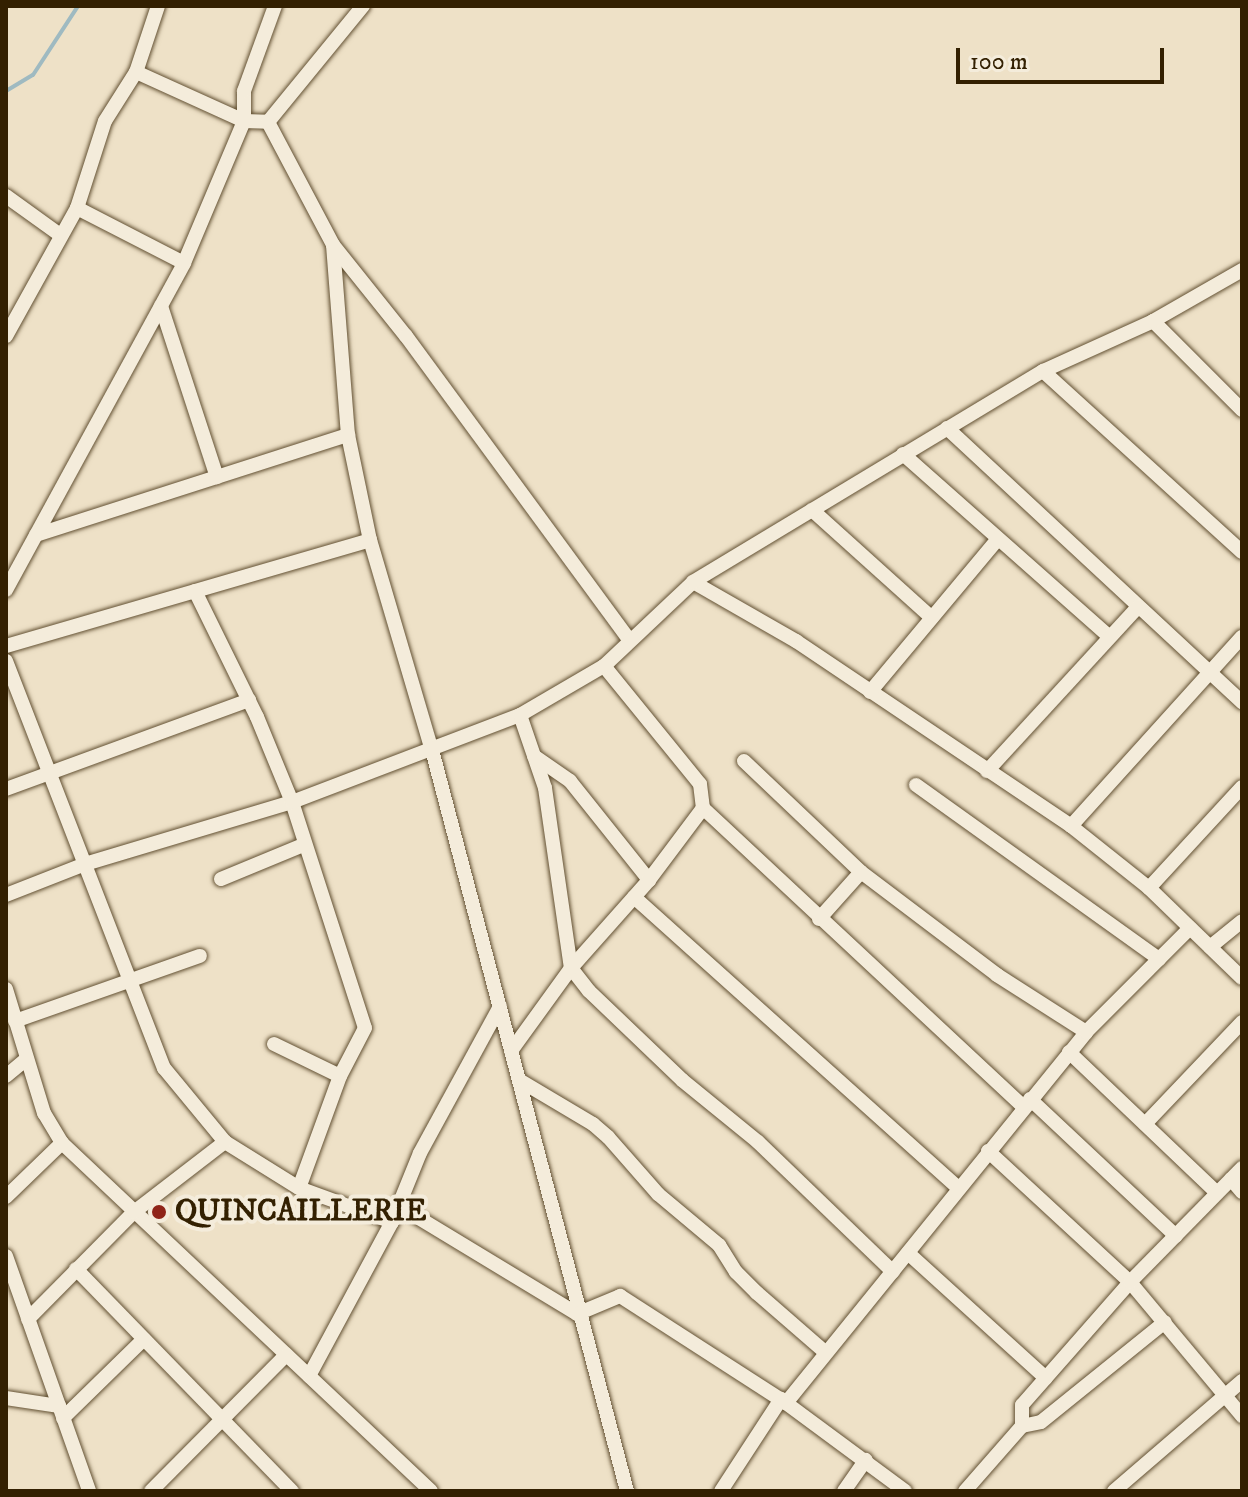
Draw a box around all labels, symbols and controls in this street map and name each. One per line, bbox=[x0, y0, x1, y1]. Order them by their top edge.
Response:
scale bar bbox=[960, 32, 1168, 82]
text: 100 m bbox=[970, 47, 1028, 77]
place label: QUINCAILLERIE bbox=[175, 1194, 426, 1230]
marker: QUINCAILLERIE bbox=[150, 1203, 168, 1221]

